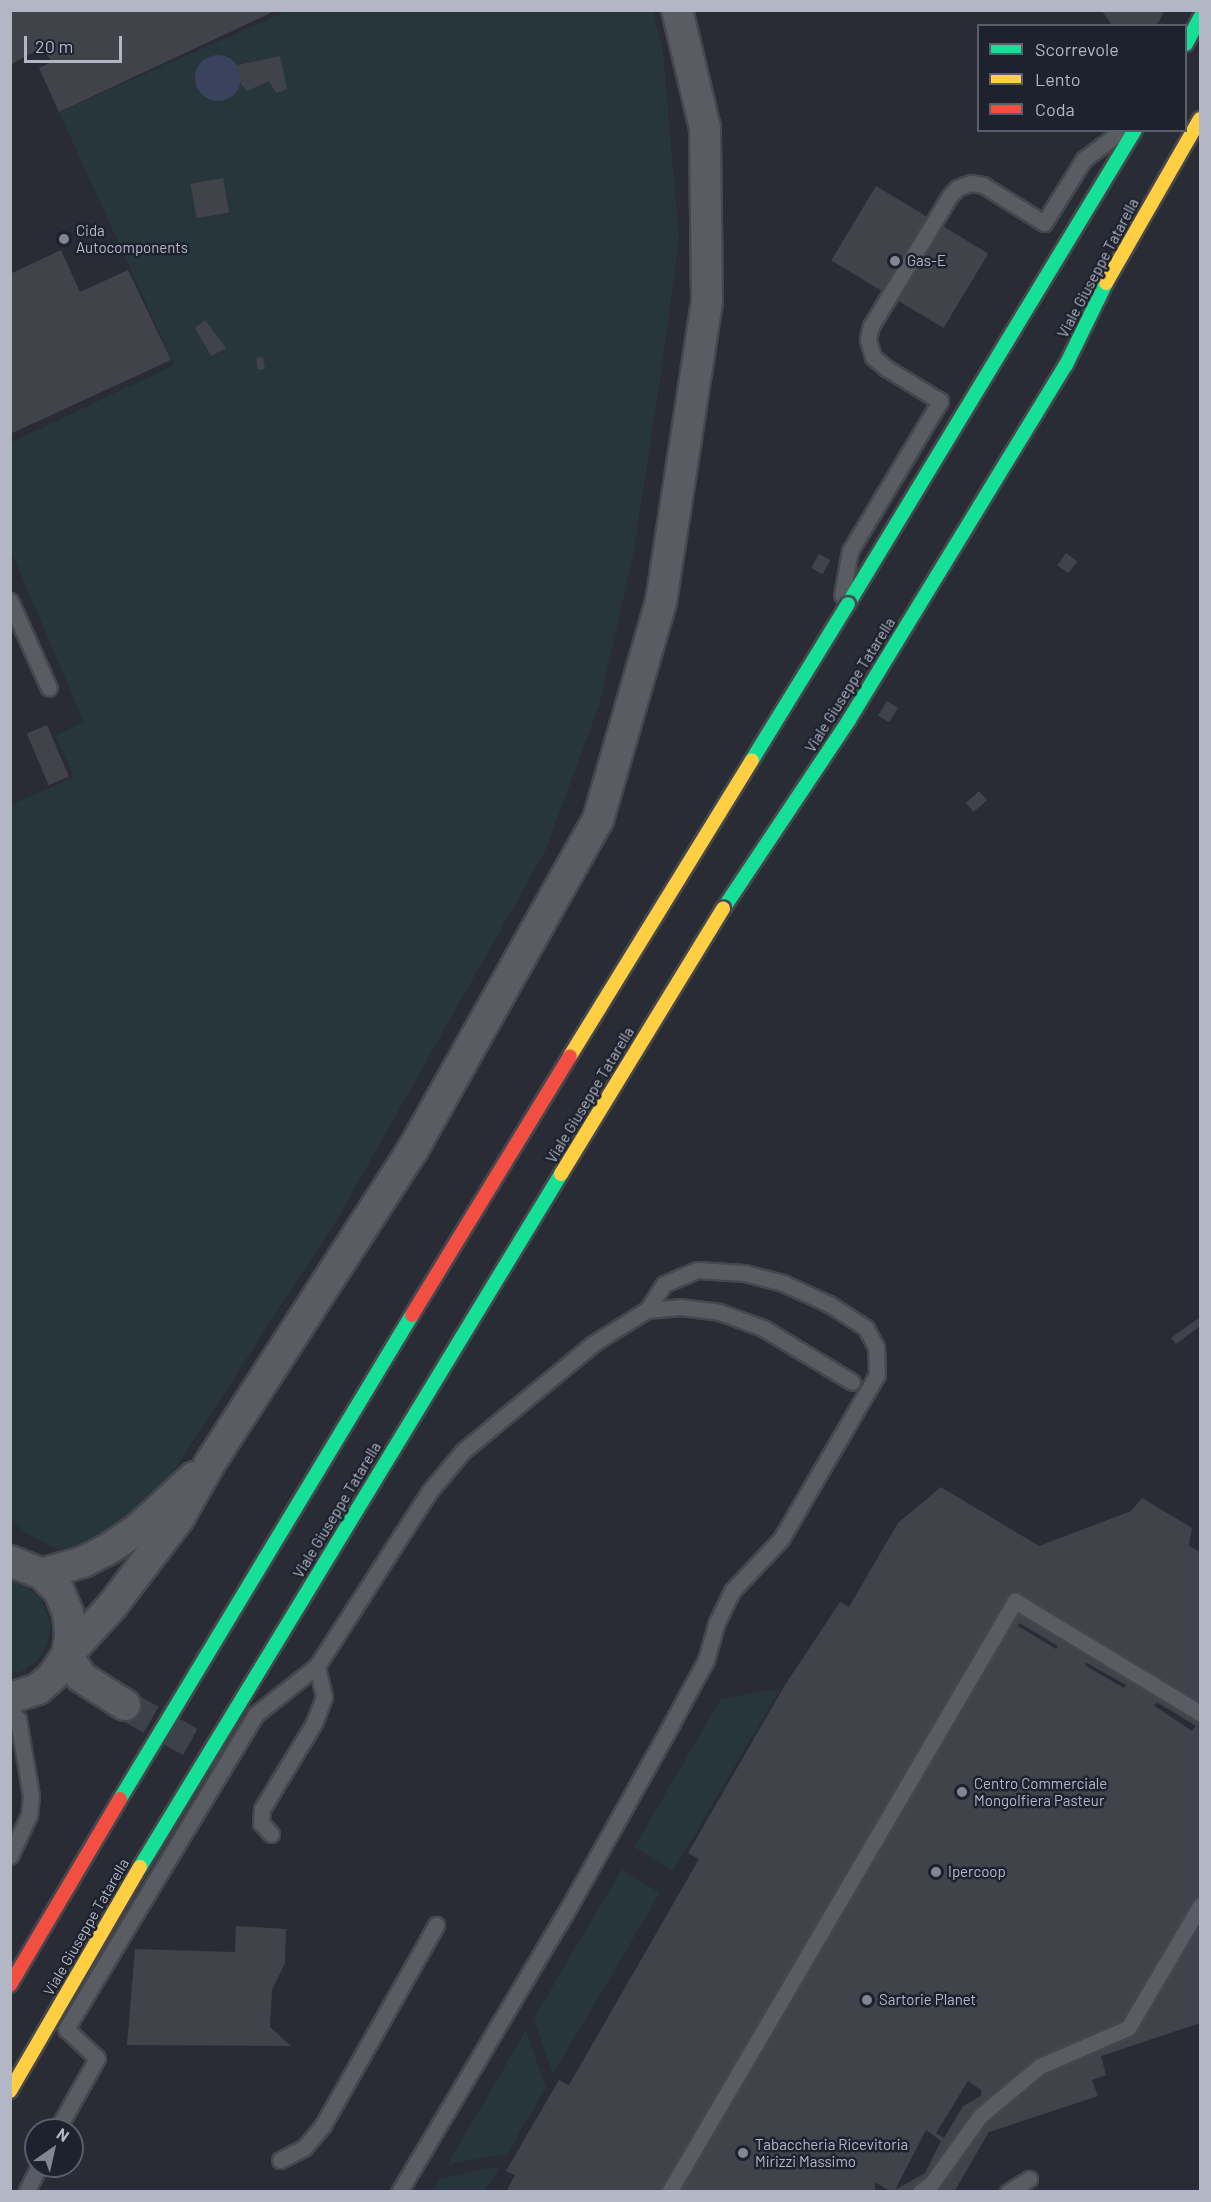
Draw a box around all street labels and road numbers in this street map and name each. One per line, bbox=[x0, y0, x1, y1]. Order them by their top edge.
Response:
street label: Viale Giuseppe Tatarella bbox=[1054, 195, 1142, 341]
street label: Viale Giuseppe Tatarella bbox=[801, 614, 899, 756]
street label: Viale Giuseppe Tatarella bbox=[542, 1024, 638, 1166]
street label: Viale Giuseppe Tatarella bbox=[289, 1439, 385, 1581]
street label: Viale Giuseppe Tatarella bbox=[39, 1855, 133, 1999]

